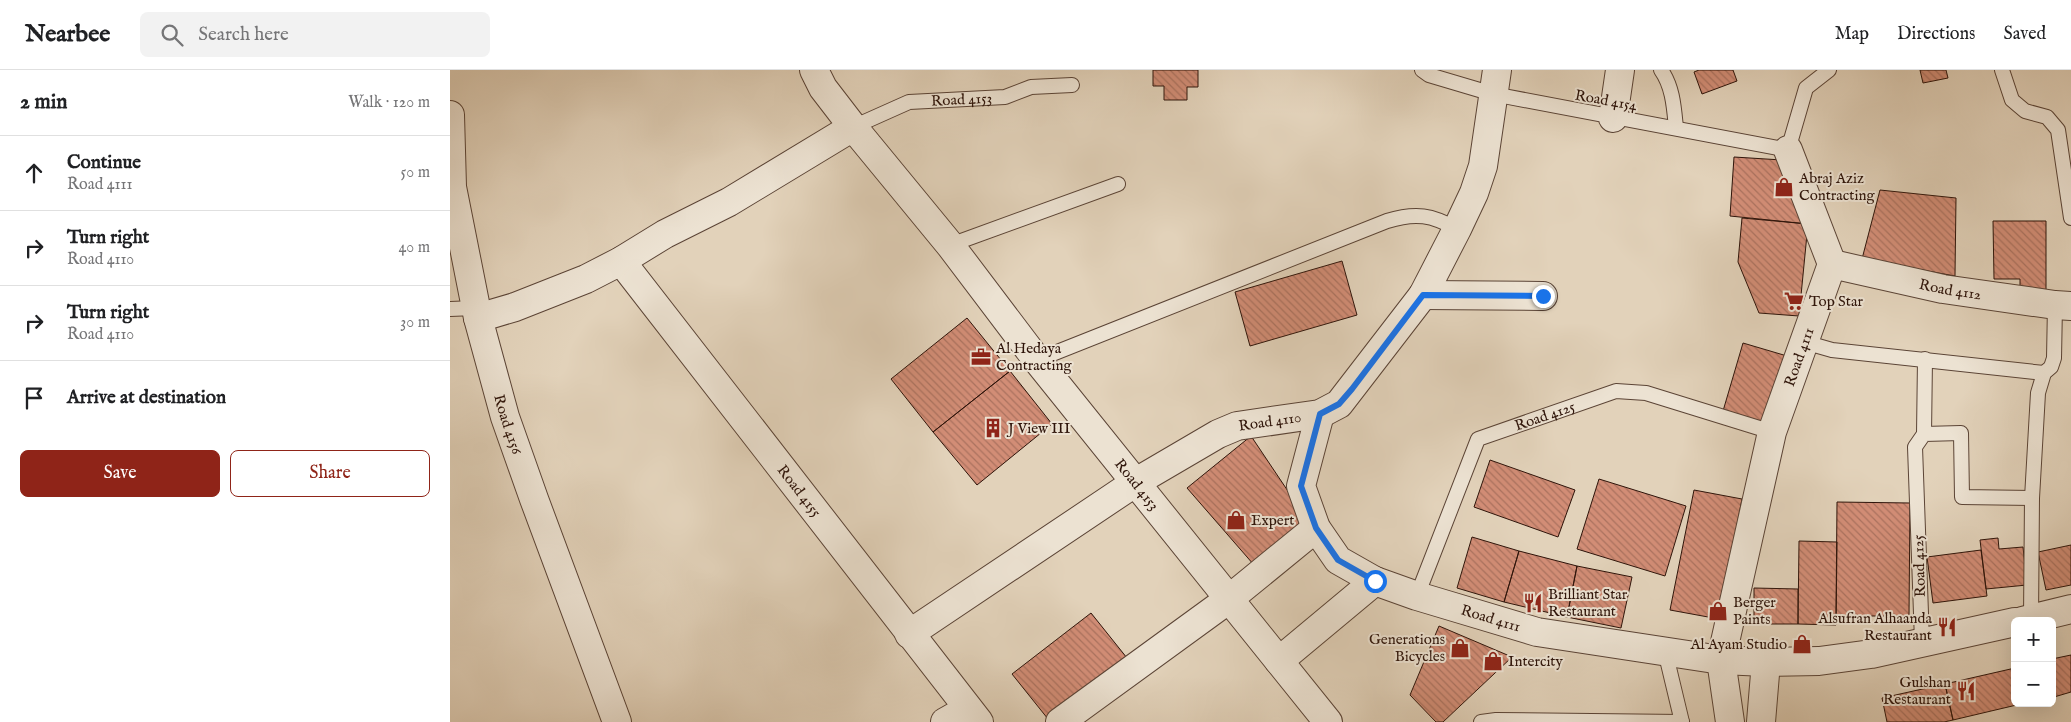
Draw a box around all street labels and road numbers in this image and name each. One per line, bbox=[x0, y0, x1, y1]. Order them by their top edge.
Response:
street label: Road 4154 bbox=[1573, 86, 1639, 115]
street label: Road 4153 bbox=[931, 89, 993, 111]
street label: Road 4112 bbox=[1917, 275, 1983, 304]
street label: Road 4111 bbox=[1780, 325, 1819, 389]
street label: Road 4156 bbox=[489, 392, 527, 457]
street label: Road 4125 bbox=[1512, 397, 1578, 436]
street label: Road 4110 bbox=[1237, 408, 1302, 436]
street label: Road 4153 bbox=[1110, 455, 1163, 515]
street label: Road 4155 bbox=[773, 461, 826, 522]
street label: Road 4125 bbox=[1909, 534, 1930, 598]
street label: Road 4111 bbox=[1458, 601, 1523, 637]

